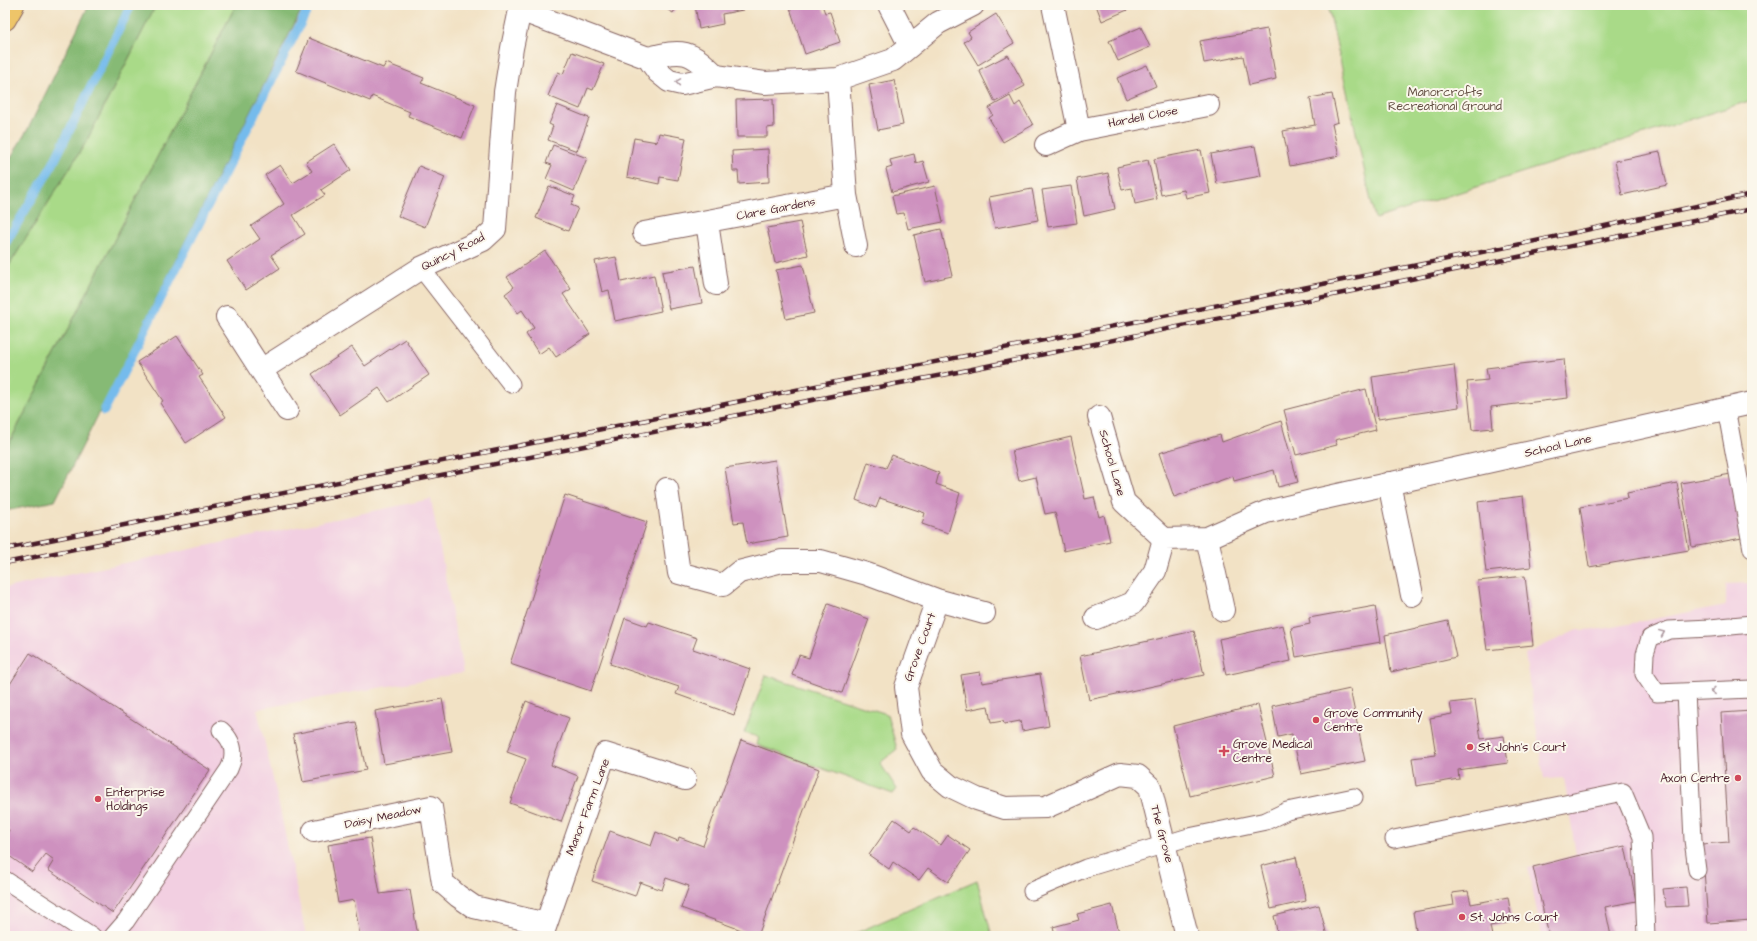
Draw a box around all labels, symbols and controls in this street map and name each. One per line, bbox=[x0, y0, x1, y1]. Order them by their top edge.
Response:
one-way arrow bbox=[675, 79, 681, 87]
park label: Manorcrofts Recreational Ground bbox=[1388, 84, 1502, 115]
street label: Hardell Close bbox=[1107, 102, 1180, 132]
street label: Clare Gardens bbox=[735, 193, 817, 225]
street label: Quincy Road bbox=[418, 229, 488, 276]
street label: School Lane bbox=[1094, 428, 1130, 499]
street label: School Lane bbox=[1523, 430, 1594, 462]
street label: Grove Court bbox=[900, 610, 940, 684]
one-way arrow bbox=[1659, 629, 1666, 637]
one-way arrow bbox=[1710, 687, 1716, 695]
place label: Grove Community Centre bbox=[1324, 705, 1423, 736]
marker: Grove Community Centre bbox=[1311, 715, 1321, 725]
place label: Grove Medical Centre bbox=[1233, 736, 1312, 767]
place label: St John's Court bbox=[1478, 739, 1566, 756]
marker: St John's Court bbox=[1465, 742, 1475, 752]
marker: Grove Medical Centre bbox=[1218, 745, 1230, 757]
street label: Manor Farm Lane bbox=[562, 756, 614, 858]
place label: Axon Centre bbox=[1660, 770, 1731, 787]
marker: Axon Centre bbox=[1733, 773, 1743, 783]
place label: Enterprise Holdings bbox=[106, 784, 165, 816]
marker: Enterprise Holdings bbox=[93, 794, 103, 804]
street label: Daisy Meadow bbox=[343, 800, 424, 834]
street label: The Grove bbox=[1146, 803, 1178, 865]
place label: St. Johns Court bbox=[1470, 909, 1558, 926]
marker: St. Johns Court bbox=[1457, 912, 1467, 922]

